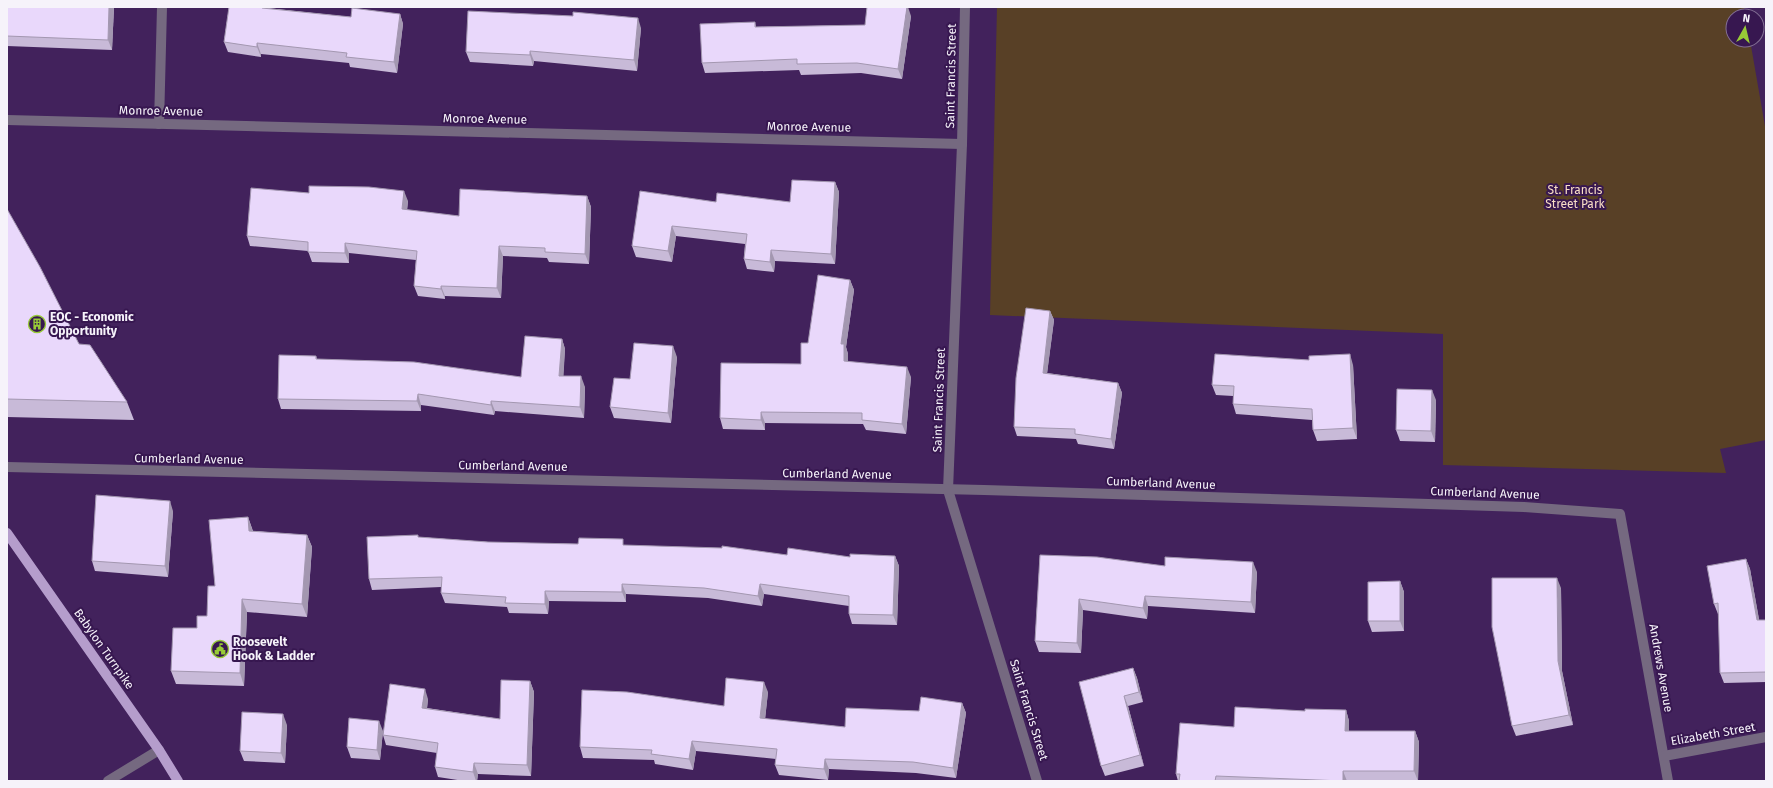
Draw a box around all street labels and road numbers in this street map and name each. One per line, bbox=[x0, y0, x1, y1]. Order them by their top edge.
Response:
street label: Saint Francis Street bbox=[943, 23, 959, 128]
street label: Monroe Avenue bbox=[119, 103, 203, 119]
street label: Monroe Avenue bbox=[443, 111, 527, 127]
street label: Monroe Avenue bbox=[767, 119, 851, 135]
street label: Saint Francis Street bbox=[930, 347, 948, 453]
street label: Cumberland Avenue bbox=[134, 451, 244, 467]
street label: Cumberland Avenue bbox=[458, 458, 568, 474]
street label: Cumberland Avenue bbox=[782, 466, 892, 482]
street label: Cumberland Avenue bbox=[1106, 474, 1216, 492]
street label: Cumberland Avenue bbox=[1430, 484, 1540, 502]
street label: Babylon Turnpike bbox=[71, 606, 137, 692]
street label: Andrews Avenue bbox=[1646, 623, 1676, 713]
street label: Saint Francis Street bbox=[1007, 658, 1051, 763]
street label: Elizabeth Street bbox=[1670, 720, 1757, 748]

